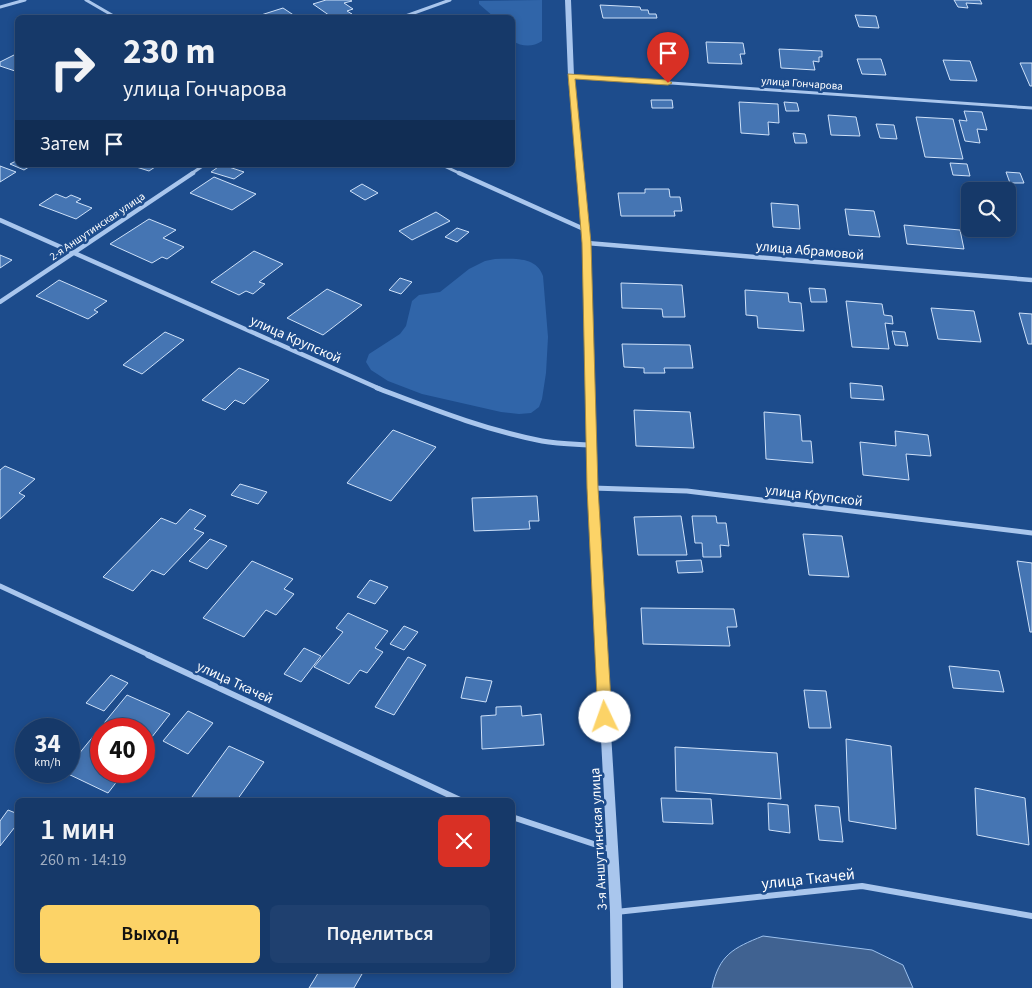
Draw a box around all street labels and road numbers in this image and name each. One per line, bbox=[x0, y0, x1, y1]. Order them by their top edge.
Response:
street label: улица Гончарова bbox=[761, 73, 843, 94]
street label: 2-я Аншутинская улица bbox=[47, 189, 148, 264]
street label: улица Абрамовой bbox=[755, 236, 865, 266]
street label: улица Крупской bbox=[247, 311, 345, 369]
street label: улица Крупской bbox=[764, 480, 864, 512]
street label: улица Ткачей bbox=[193, 656, 276, 709]
street label: 3-я Аншутинская улица bbox=[585, 767, 613, 911]
street label: улица Ткачей bbox=[760, 863, 856, 895]

